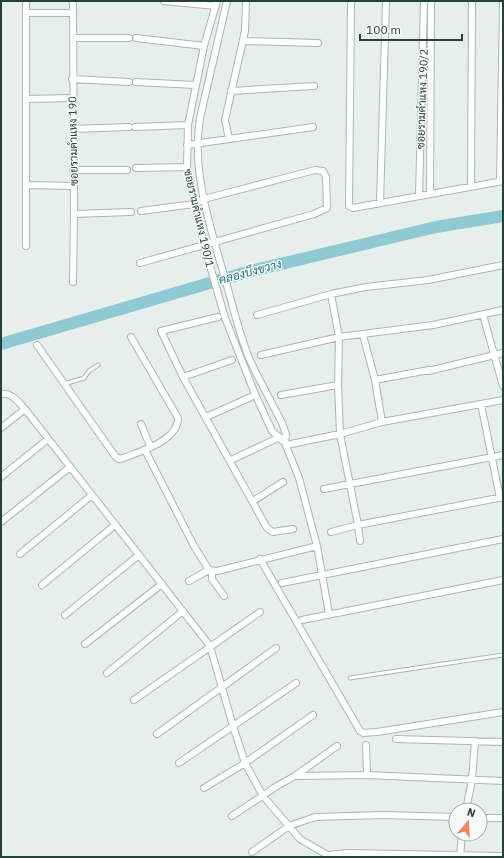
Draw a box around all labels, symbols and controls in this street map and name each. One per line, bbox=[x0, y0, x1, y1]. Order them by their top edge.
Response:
scale bar bbox=[360, 16, 462, 42]
text: 100 m bbox=[366, 22, 401, 37]
street label: ซอยรามคำแหง 190/2 bbox=[413, 49, 431, 149]
street label: ซอยรามคำแหง 190 bbox=[65, 96, 81, 186]
street label: ซอยรามคำแหง 190/1 bbox=[181, 167, 217, 269]
water label: คลองบึงขวาง bbox=[217, 256, 283, 287]
north arrow bbox=[448, 802, 488, 842]
text: N bbox=[465, 805, 477, 820]

